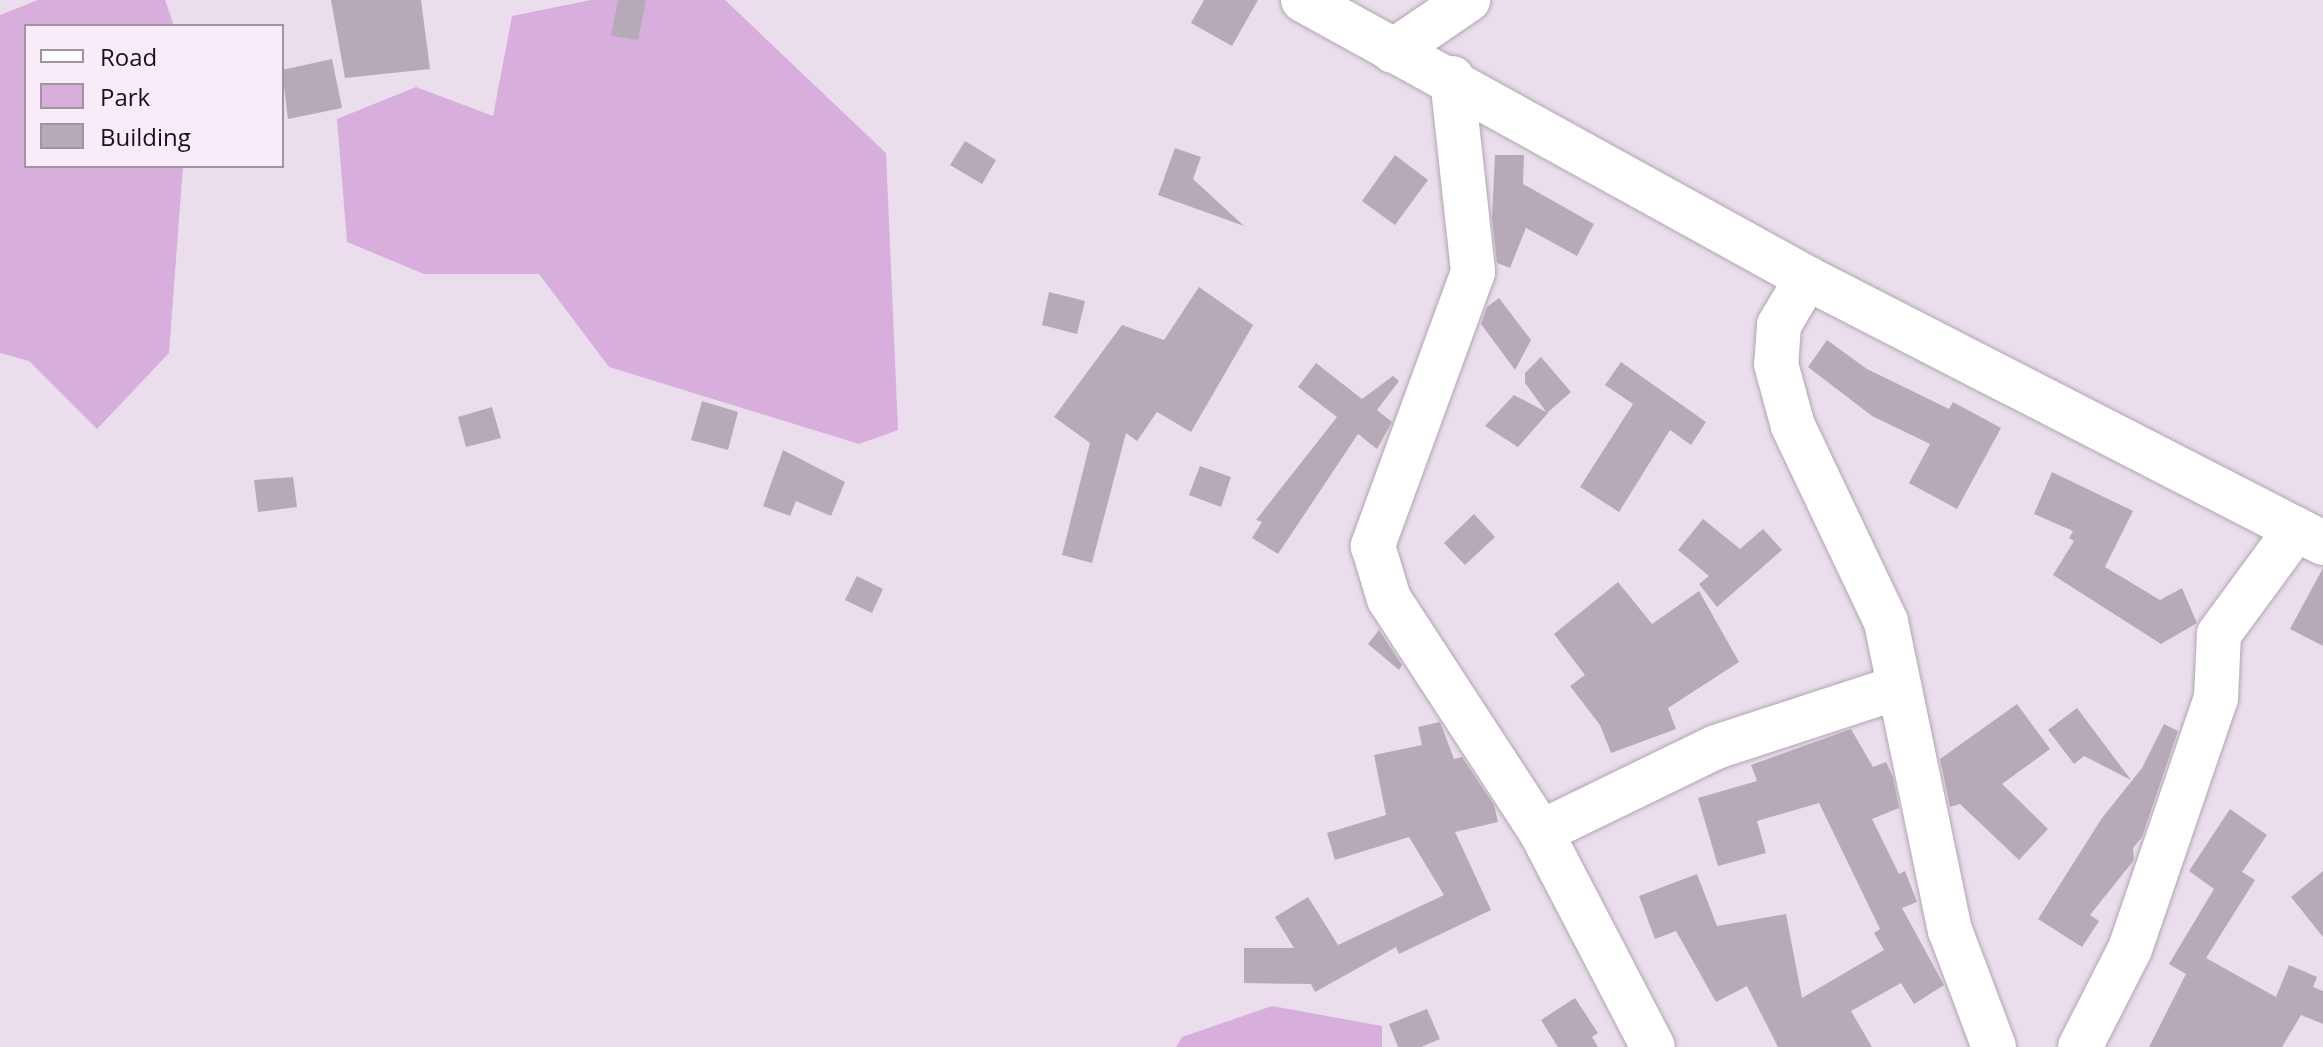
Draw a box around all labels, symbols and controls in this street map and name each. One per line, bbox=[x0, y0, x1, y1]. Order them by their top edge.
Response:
legend bbox=[24, 24, 284, 168]
text: Road bbox=[100, 40, 157, 73]
text: Park bbox=[100, 80, 150, 113]
text: Building bbox=[100, 120, 191, 153]

